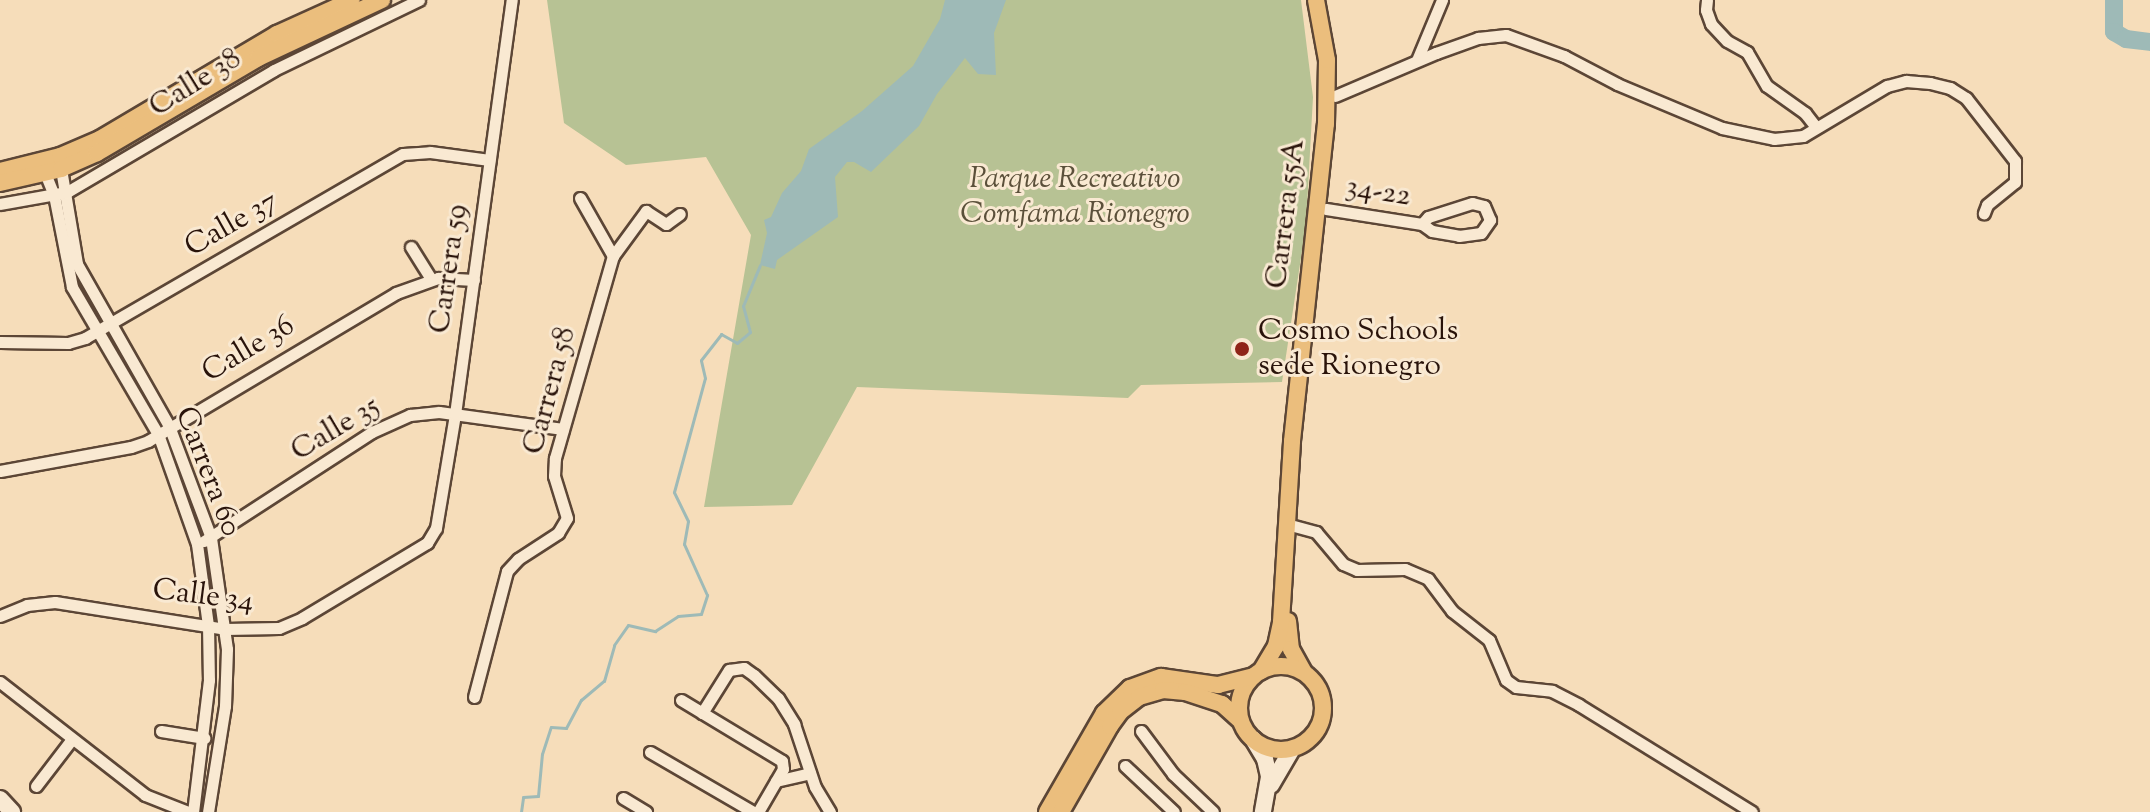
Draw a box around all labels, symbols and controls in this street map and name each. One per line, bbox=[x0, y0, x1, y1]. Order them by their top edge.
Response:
street label: Calle 38 bbox=[143, 42, 249, 126]
street label: Carrera 55A bbox=[1260, 137, 1314, 291]
park label: Parque Recreativo Comfama Rionegro bbox=[960, 162, 1190, 232]
street label: 34-22 bbox=[1343, 170, 1413, 216]
street label: Calle 37 bbox=[179, 184, 285, 266]
street label: Carrera 59 bbox=[423, 202, 477, 336]
street label: Calle 36 bbox=[196, 309, 302, 391]
place label: Cosmo Schools sede Rionegro bbox=[1258, 314, 1458, 384]
street label: Carrera 58 bbox=[517, 323, 585, 459]
marker: Cosmo Schools sede Rionegro bbox=[1233, 340, 1251, 358]
street label: Calle 35 bbox=[285, 390, 387, 470]
street label: Carrera 60 bbox=[166, 402, 248, 542]
street label: Calle 34 bbox=[150, 573, 256, 621]

